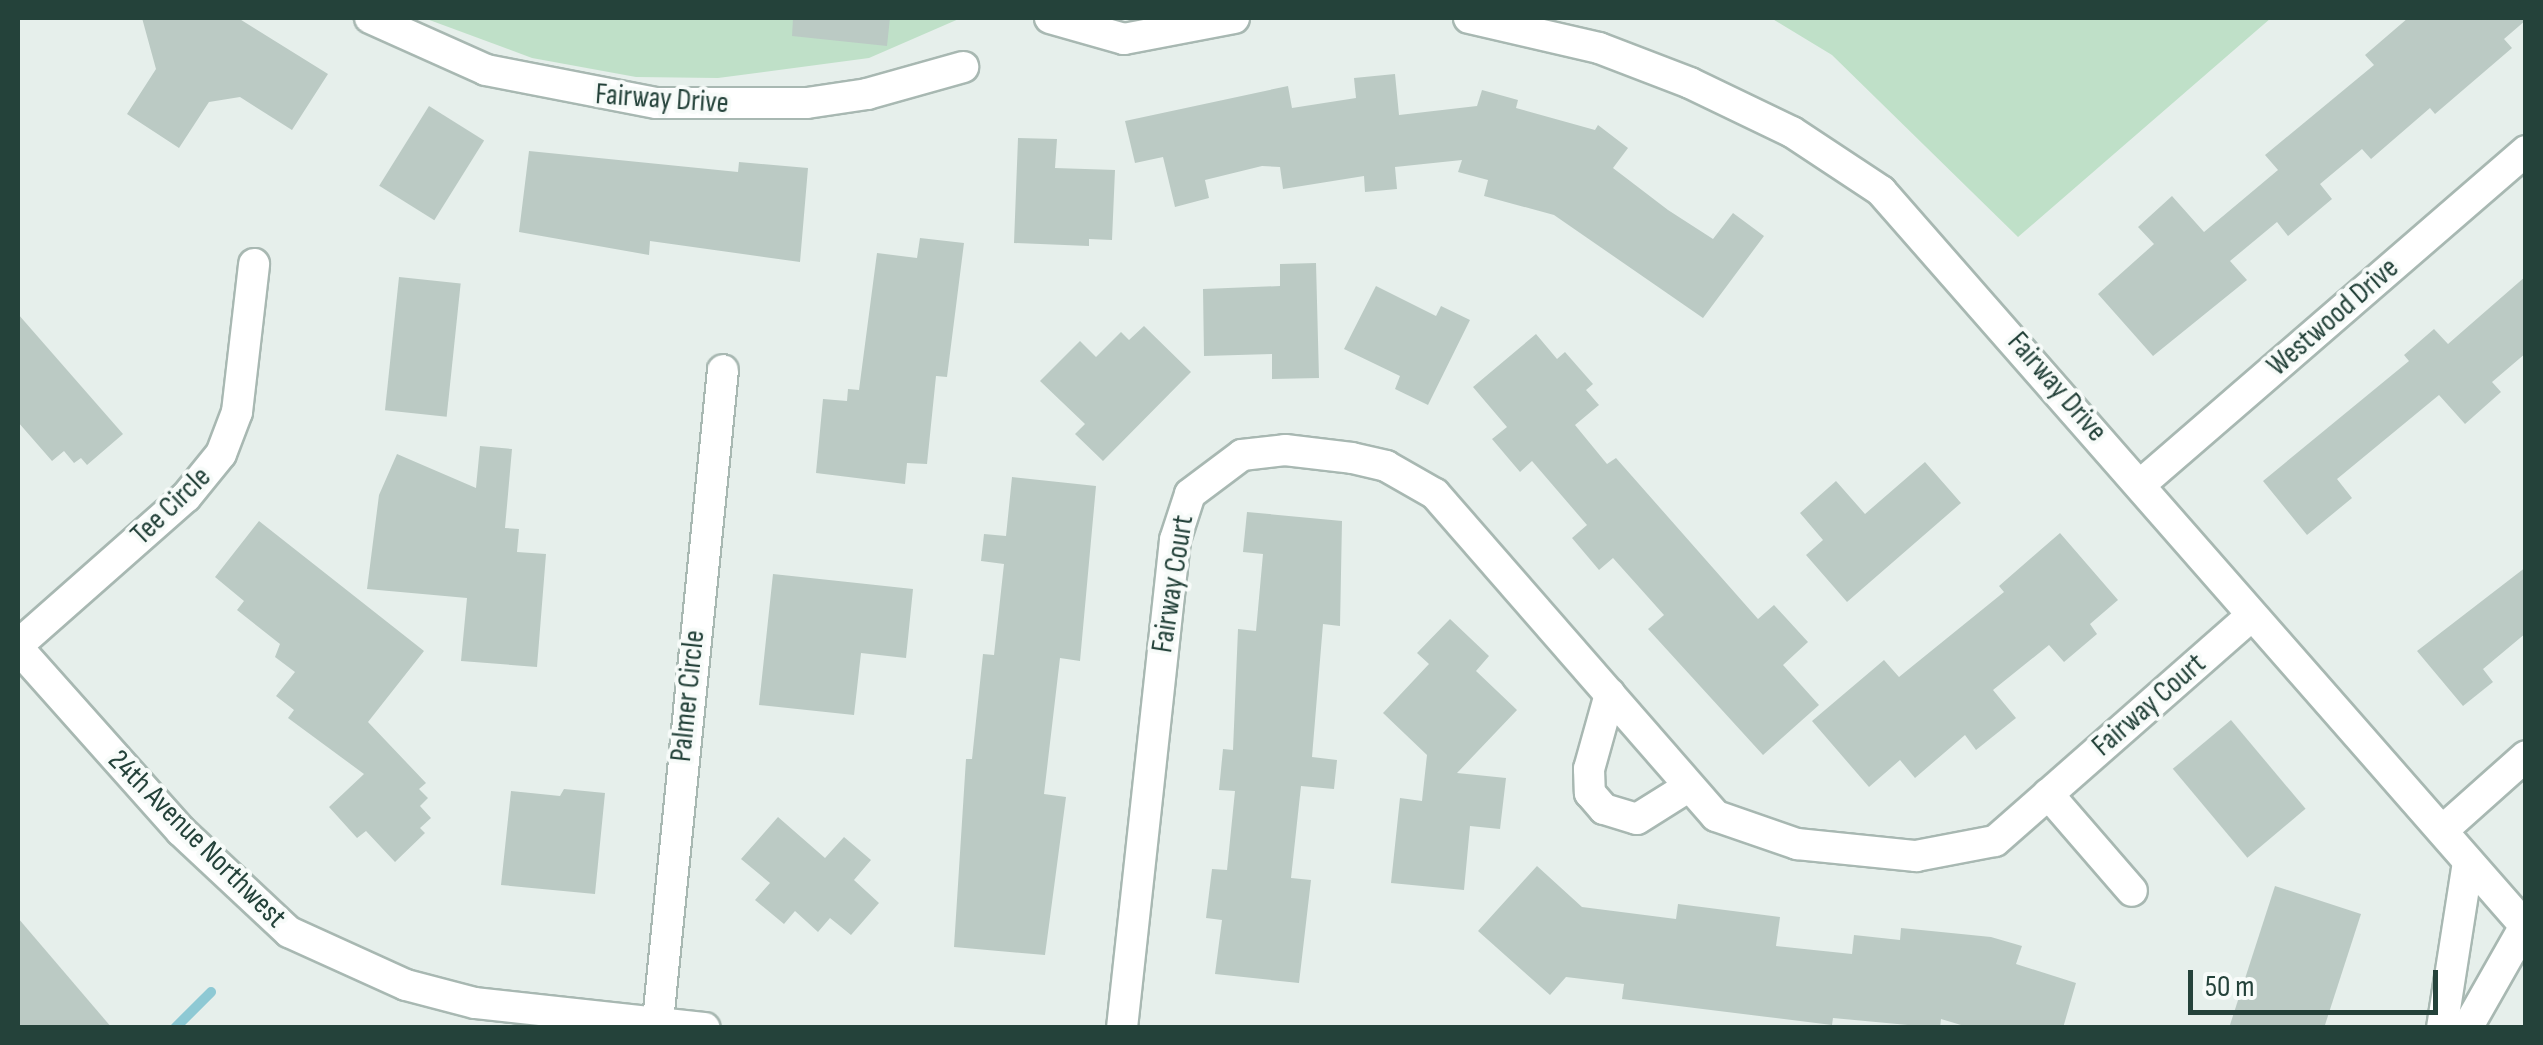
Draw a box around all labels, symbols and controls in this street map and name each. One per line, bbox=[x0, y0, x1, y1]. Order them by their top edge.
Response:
street label: Fairway Drive bbox=[594, 76, 730, 122]
street label: Westwood Drive bbox=[2260, 250, 2406, 384]
street label: Fairway Drive bbox=[2000, 325, 2114, 449]
street label: Tee Circle bbox=[124, 459, 218, 553]
street label: Fairway Court bbox=[1144, 513, 1202, 655]
street label: Palmer Circle bbox=[663, 628, 713, 764]
street label: Fairway Court bbox=[2085, 646, 2213, 764]
street label: 24th Avenue Northwest bbox=[100, 742, 294, 936]
scale bar bbox=[2193, 950, 2443, 1012]
text: 50 m bbox=[2205, 969, 2254, 1005]

